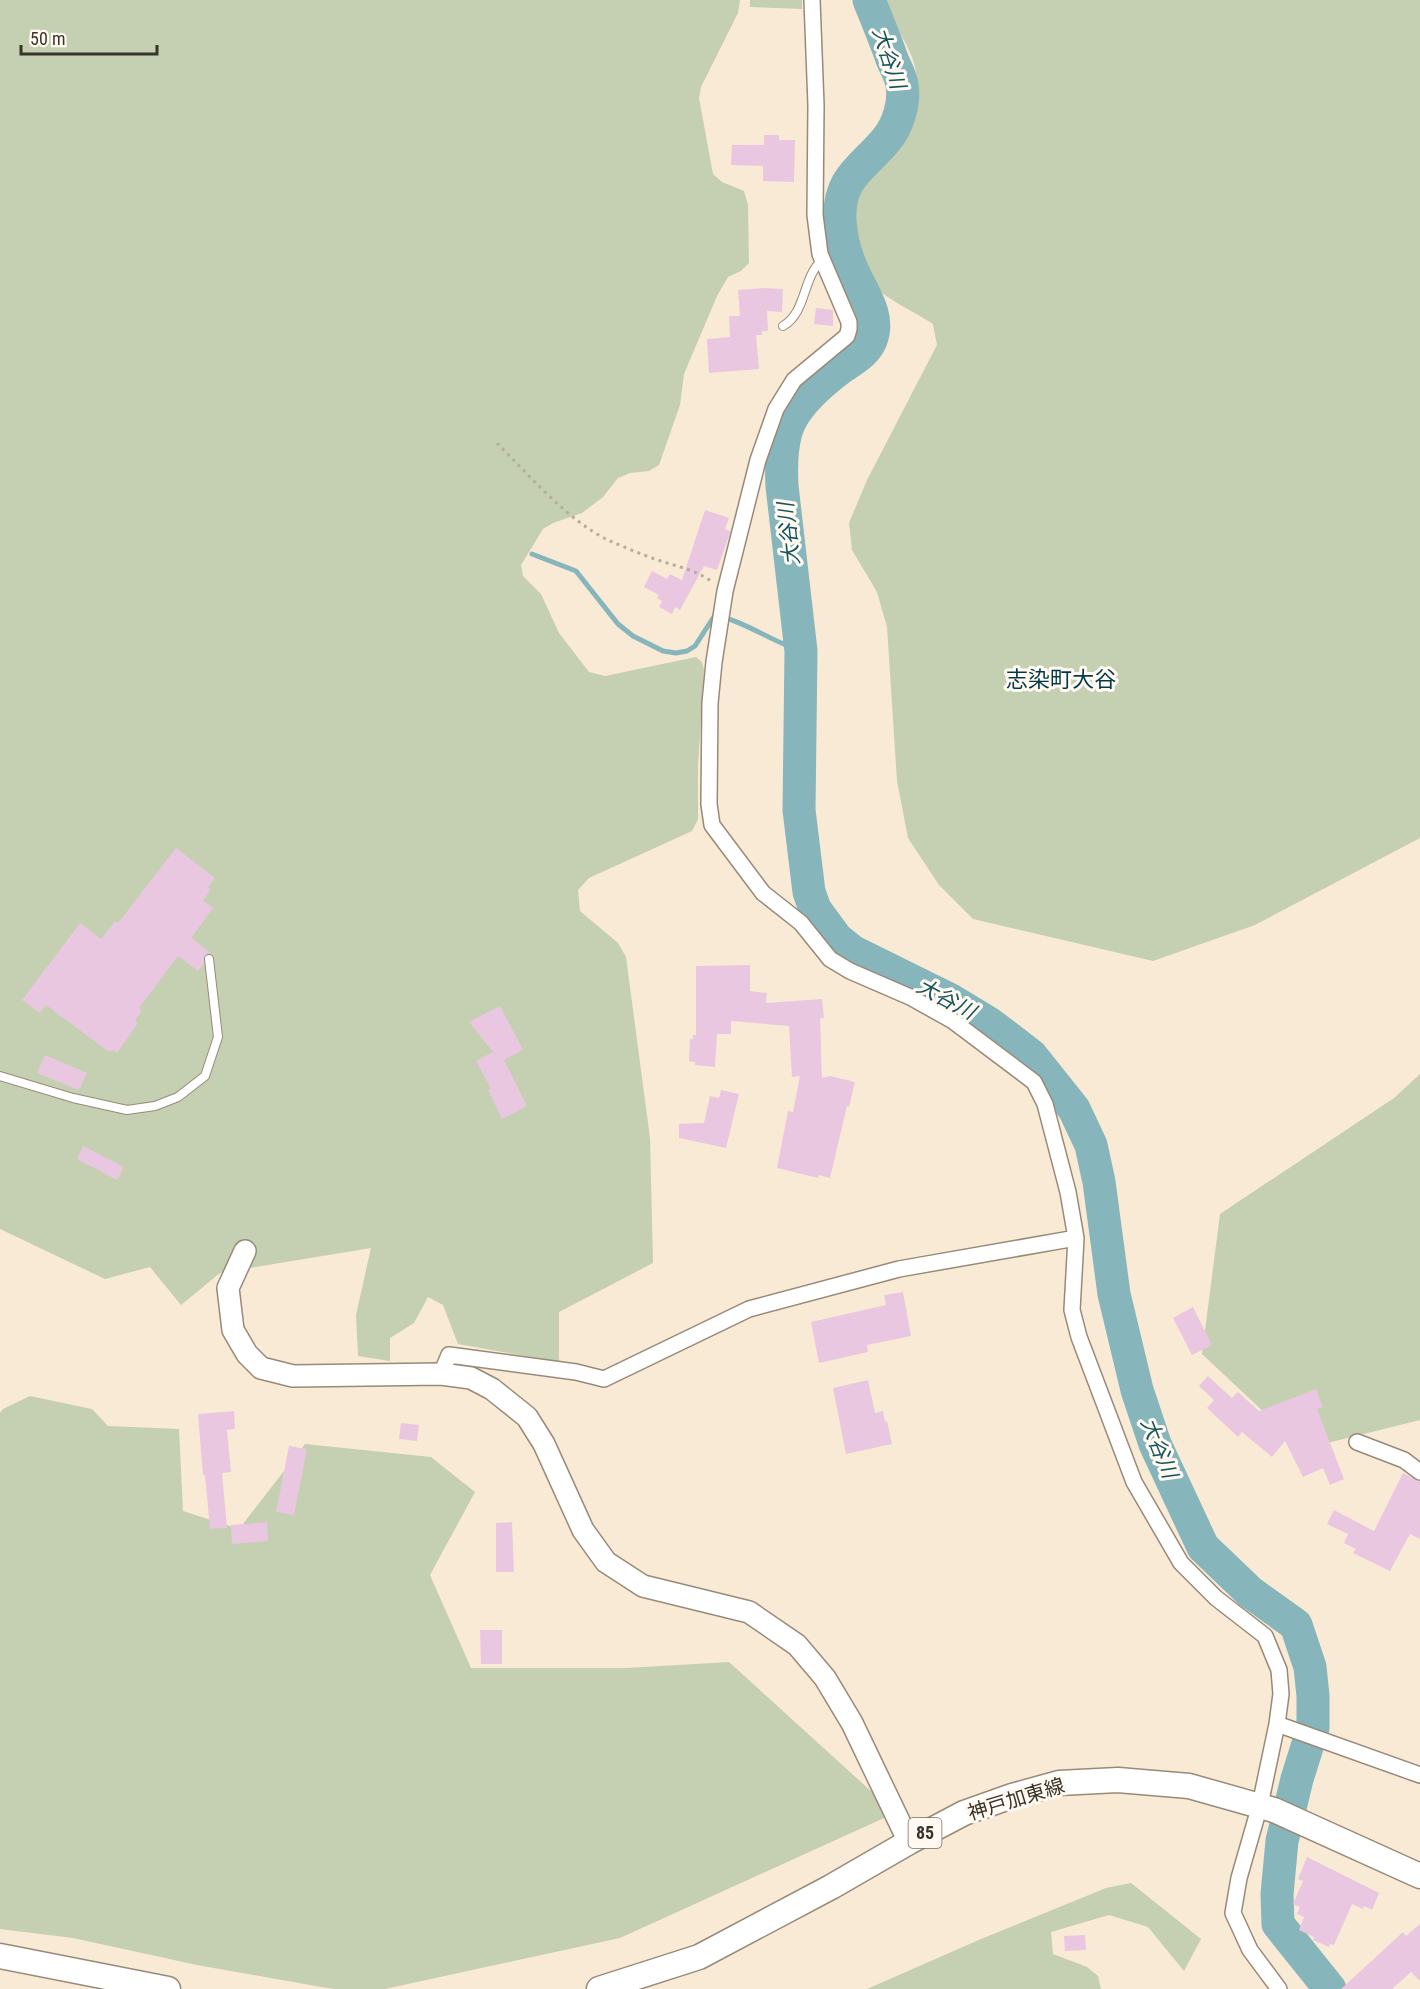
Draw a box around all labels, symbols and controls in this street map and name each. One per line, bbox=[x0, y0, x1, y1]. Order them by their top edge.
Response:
scale bar bbox=[21, 18, 158, 56]
water label: 大谷川 bbox=[868, 24, 911, 94]
text: 50 m bbox=[30, 28, 65, 49]
water label: 大谷川 bbox=[774, 499, 804, 567]
district label: 志染町大谷 bbox=[1006, 667, 1116, 692]
water label: 大谷川 bbox=[913, 974, 981, 1025]
water label: 大谷川 bbox=[1136, 1414, 1183, 1484]
street label: 神戸加東線 bbox=[965, 1773, 1067, 1825]
road number: 85 bbox=[908, 1818, 942, 1848]

